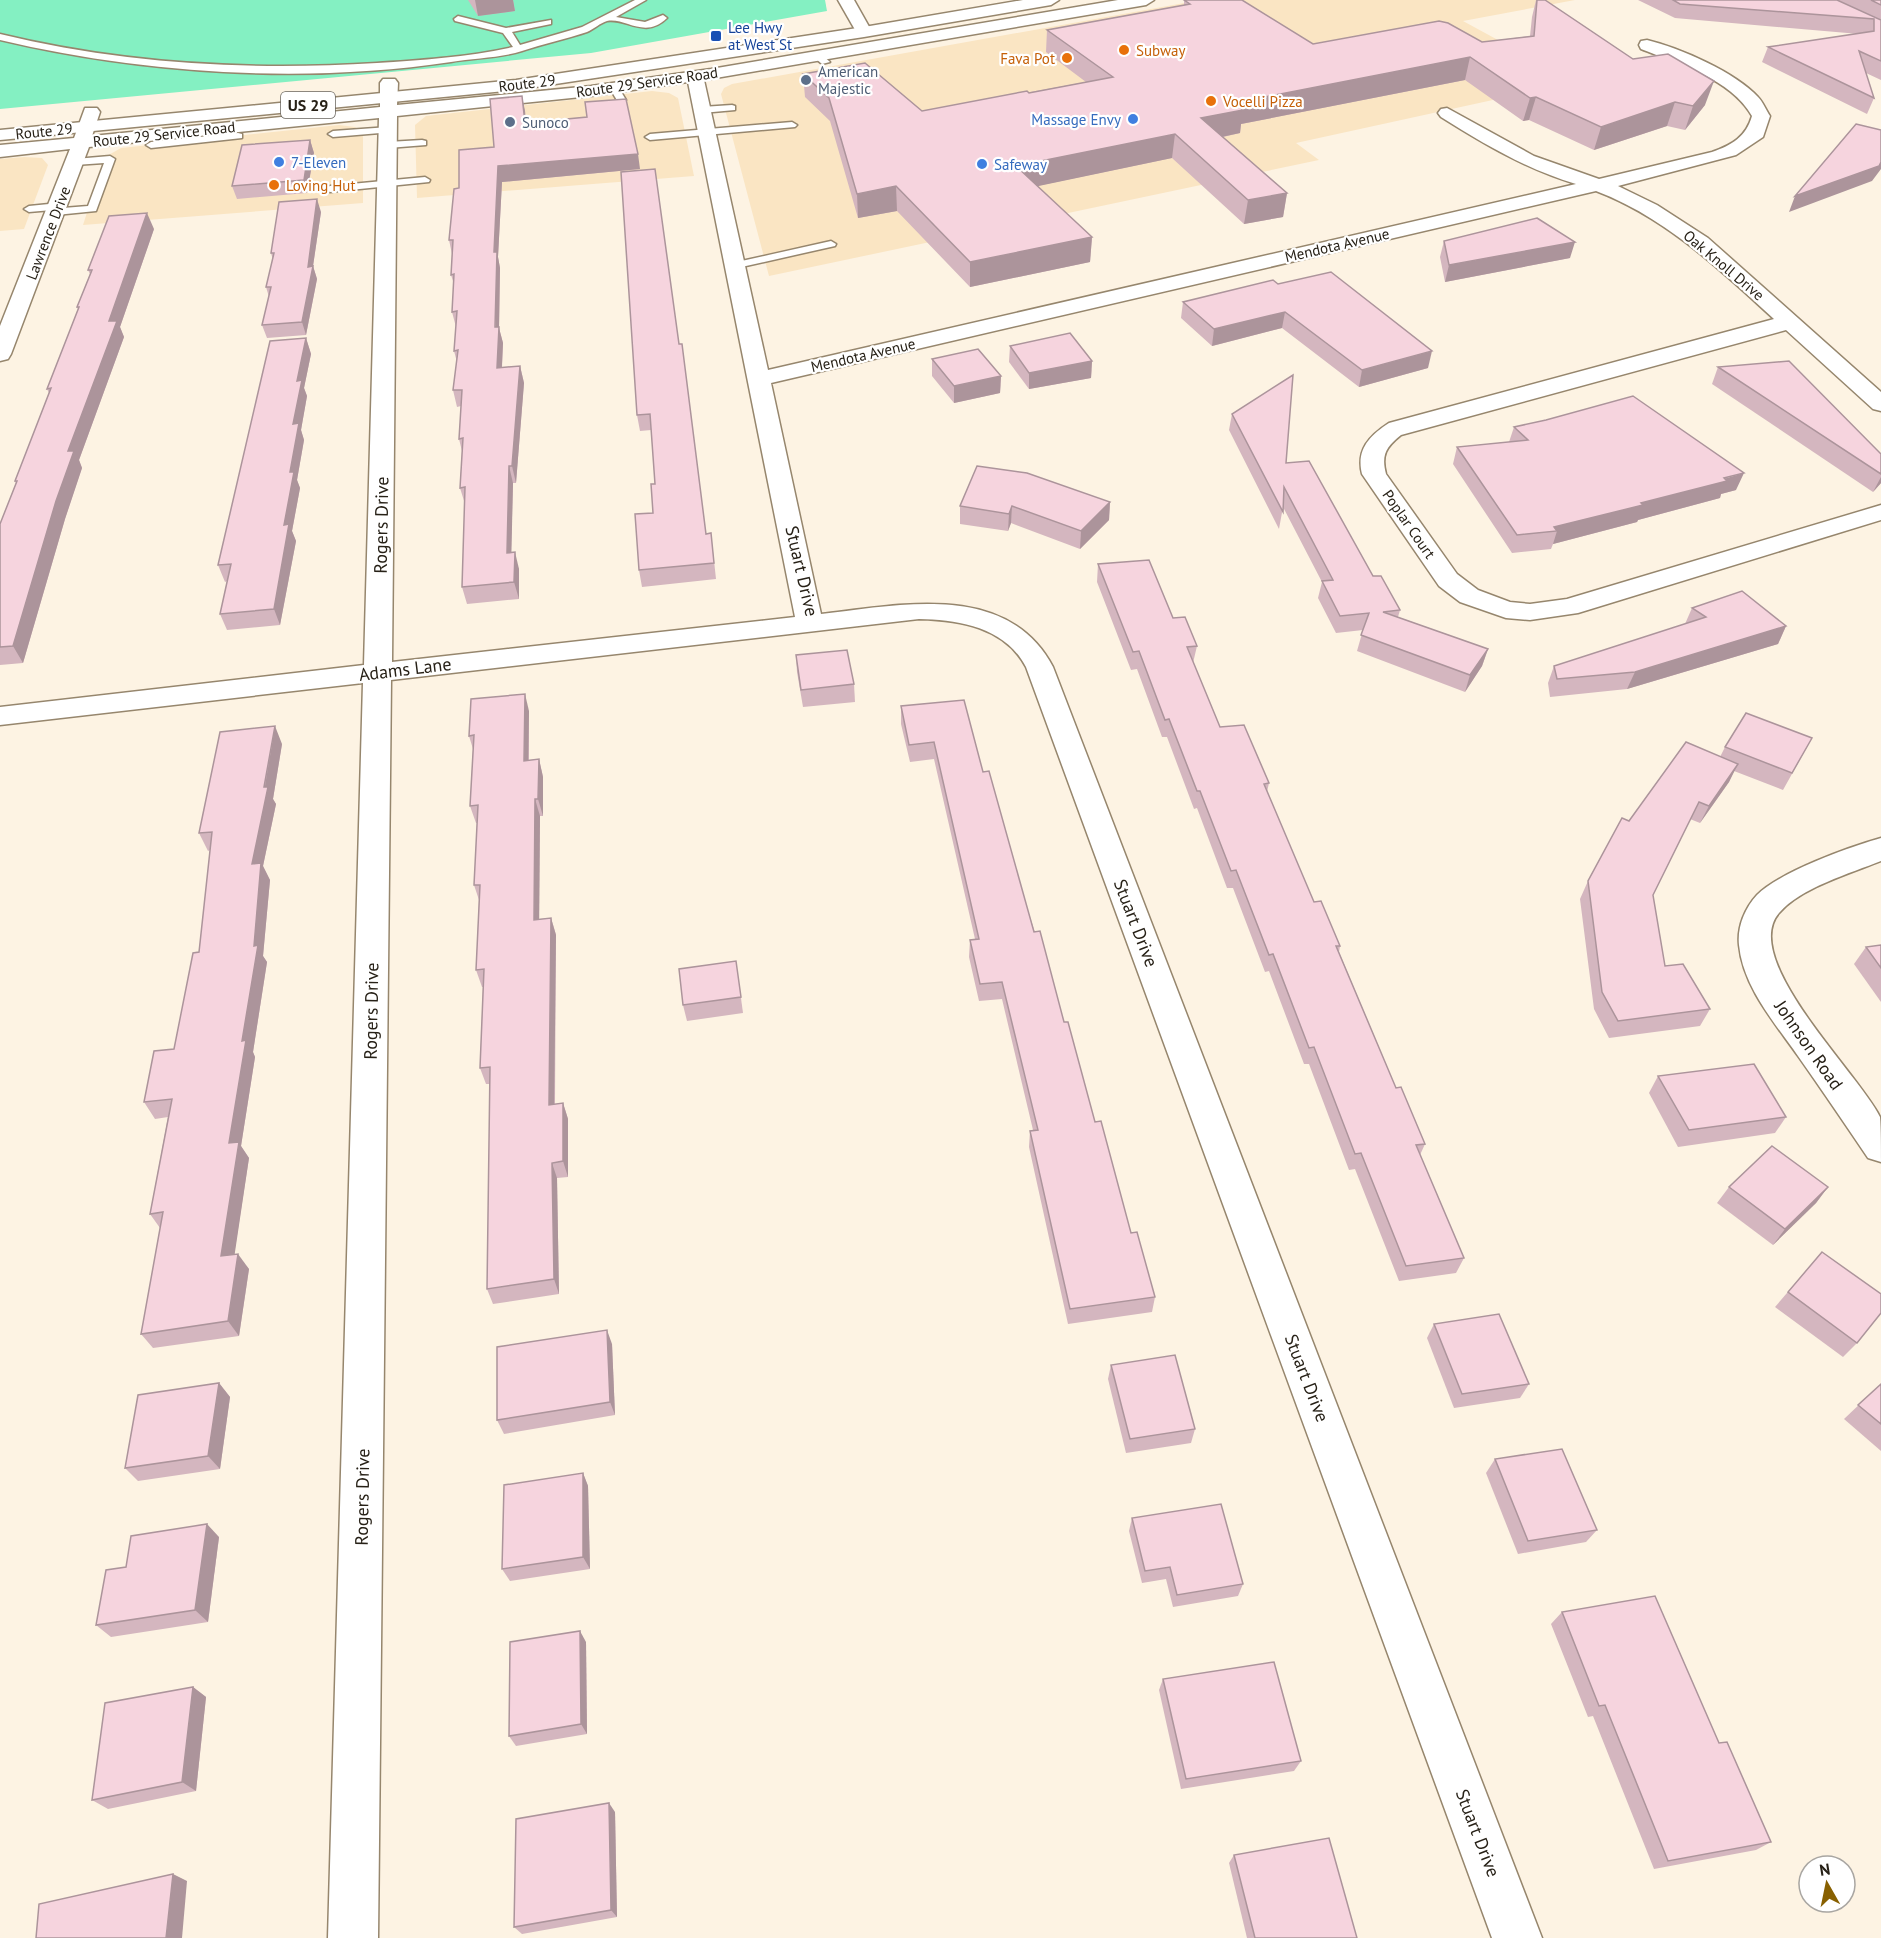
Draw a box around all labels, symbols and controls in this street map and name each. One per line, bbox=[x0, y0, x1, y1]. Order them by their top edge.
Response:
place label: Lee Hwy at West St bbox=[728, 18, 792, 54]
marker: Lee Hwy at West St bbox=[709, 29, 723, 43]
place label: Subway bbox=[1136, 41, 1185, 60]
marker: Subway bbox=[1117, 43, 1131, 57]
place label: Fava Pot bbox=[1000, 49, 1055, 68]
marker: Fava Pot bbox=[1060, 51, 1074, 65]
place label: American Majestic bbox=[818, 62, 878, 98]
street label: Route 29 Service Road bbox=[575, 63, 719, 101]
street label: Route 29 bbox=[497, 70, 557, 96]
marker: American Majestic bbox=[799, 73, 813, 87]
road number: US 29 bbox=[281, 92, 335, 118]
place label: Vocelli Pizza bbox=[1222, 92, 1303, 111]
marker: Vocelli Pizza bbox=[1204, 94, 1218, 108]
place label: Massage Envy bbox=[1031, 110, 1121, 129]
marker: Massage Envy bbox=[1126, 112, 1140, 126]
place label: Sunoco bbox=[522, 113, 569, 132]
marker: Sunoco bbox=[503, 115, 517, 129]
street label: Route 29 Service Road bbox=[92, 117, 236, 151]
street label: Route 29 bbox=[15, 119, 73, 143]
place label: 7-Eleven bbox=[291, 153, 346, 172]
marker: 7-Eleven bbox=[272, 155, 286, 169]
place label: Safeway bbox=[994, 155, 1047, 174]
marker: Safeway bbox=[975, 157, 989, 171]
place label: Loving Hut bbox=[286, 176, 356, 195]
marker: Loving Hut bbox=[267, 178, 281, 192]
street label: Lawrence Drive bbox=[21, 184, 75, 282]
street label: Mendota Avenue bbox=[1283, 224, 1391, 266]
street label: Oak Knoll Drive bbox=[1680, 226, 1768, 304]
street label: Mendota Avenue bbox=[809, 334, 917, 376]
street label: Rogers Drive bbox=[369, 476, 393, 574]
street label: Poplar Court bbox=[1378, 486, 1440, 562]
street label: Stuart Drive bbox=[780, 523, 824, 619]
street label: Adams Lane bbox=[357, 652, 453, 686]
street label: Stuart Drive bbox=[1109, 876, 1163, 970]
street label: Rogers Drive bbox=[359, 962, 383, 1060]
street label: Johnson Road bbox=[1769, 995, 1848, 1094]
street label: Stuart Drive bbox=[1280, 1331, 1334, 1425]
street label: Rogers Drive bbox=[350, 1448, 374, 1546]
street label: Stuart Drive bbox=[1451, 1786, 1505, 1880]
north arrow bbox=[1797, 1854, 1857, 1914]
text: N bbox=[1818, 1858, 1831, 1880]

